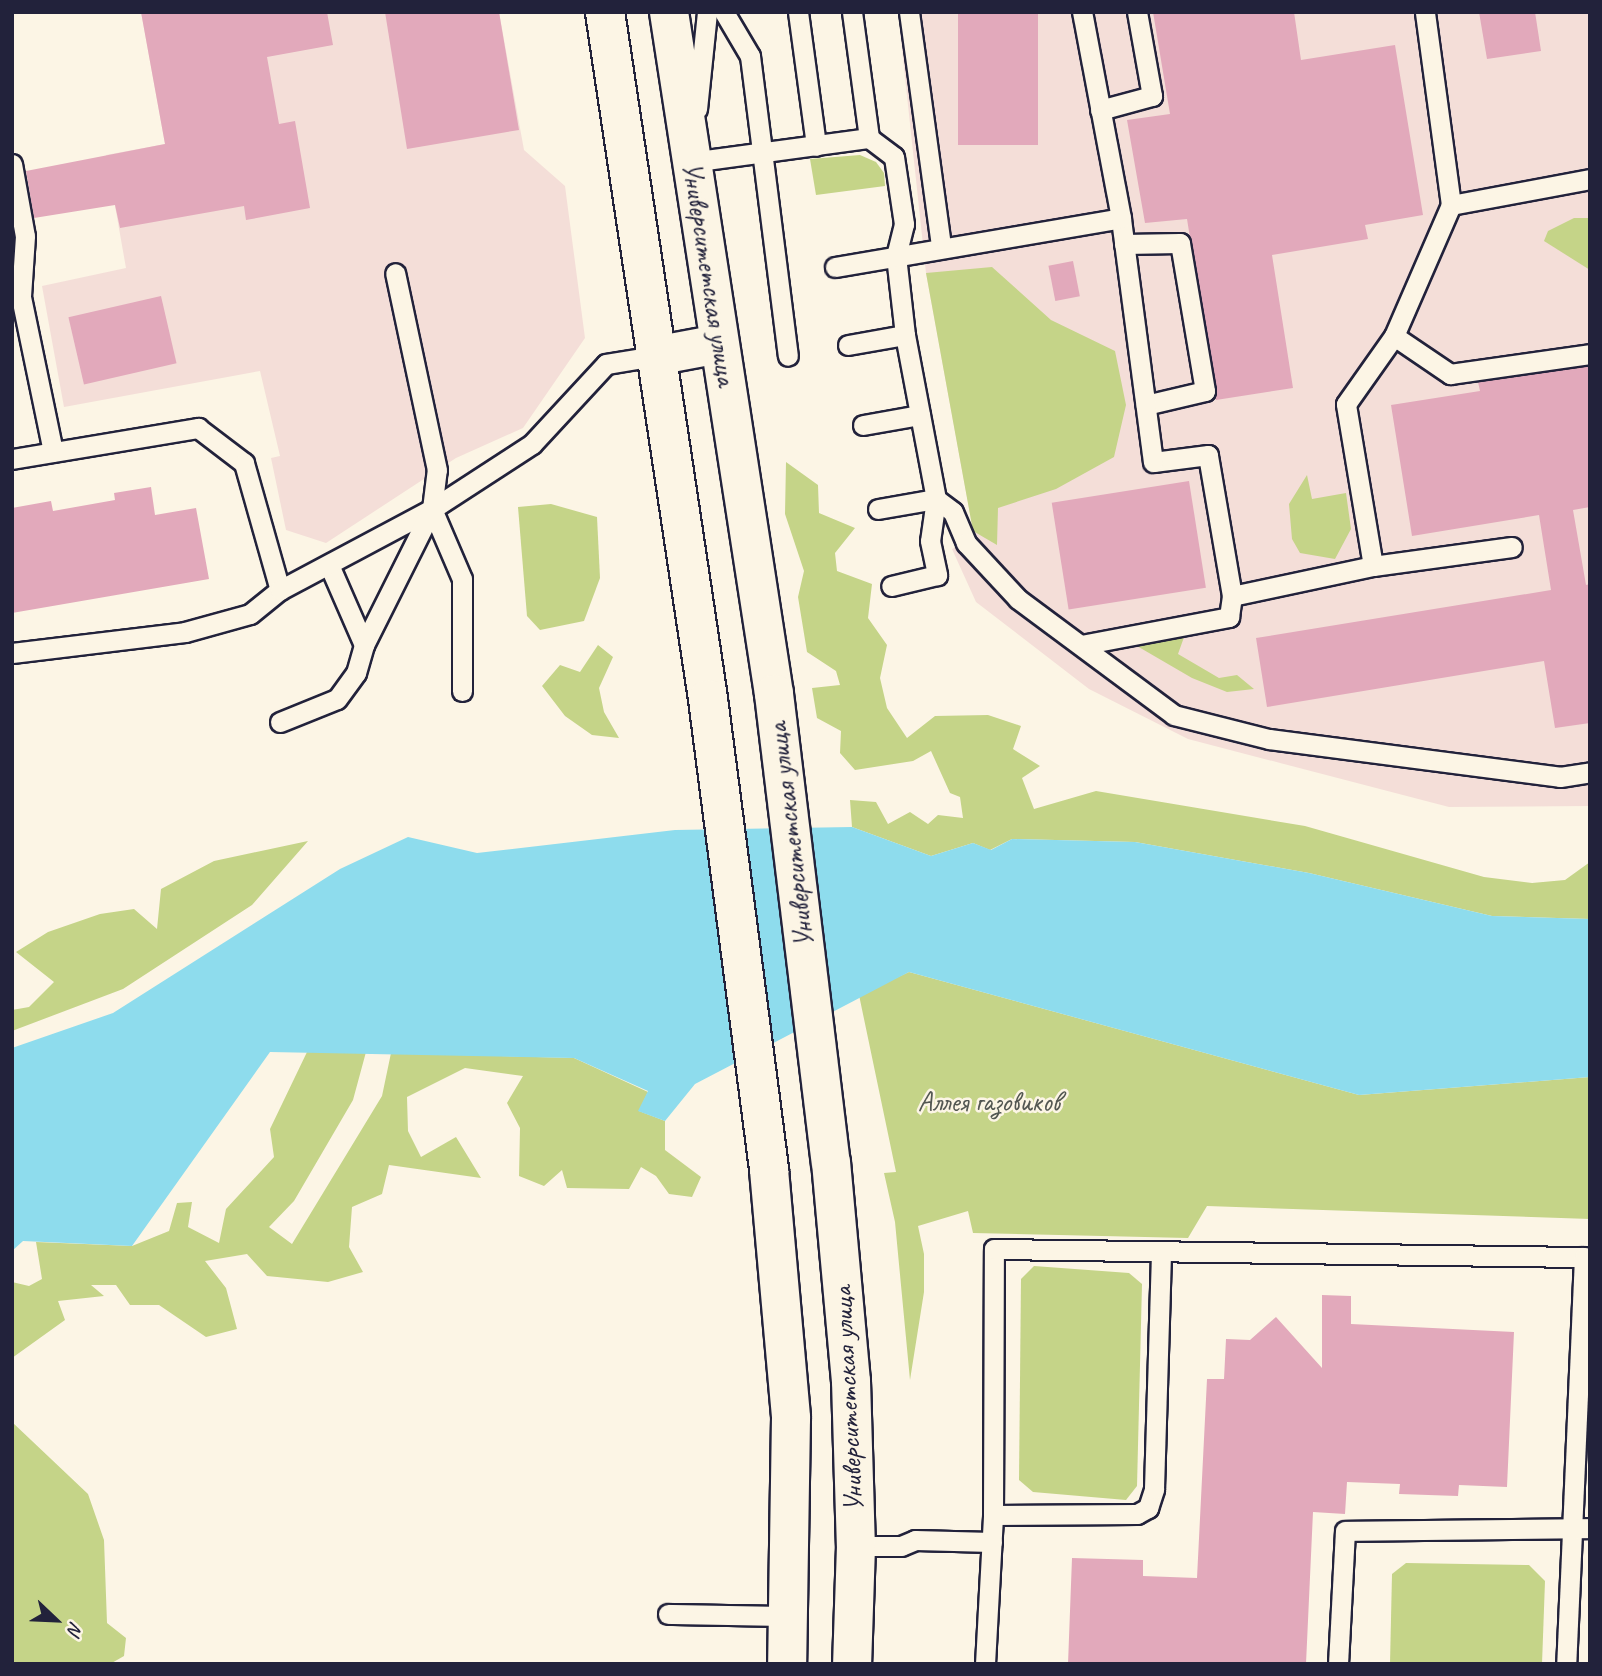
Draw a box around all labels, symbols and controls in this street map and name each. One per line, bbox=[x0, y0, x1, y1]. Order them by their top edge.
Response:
street label: Университетская улица bbox=[675, 160, 743, 388]
street label: Университетская улица bbox=[761, 721, 821, 949]
park label: Аллея газовиков bbox=[918, 1085, 1060, 1119]
street label: Университетская улица bbox=[825, 1285, 871, 1513]
north arrow bbox=[21, 1585, 91, 1655]
text: N bbox=[62, 1618, 89, 1638]

